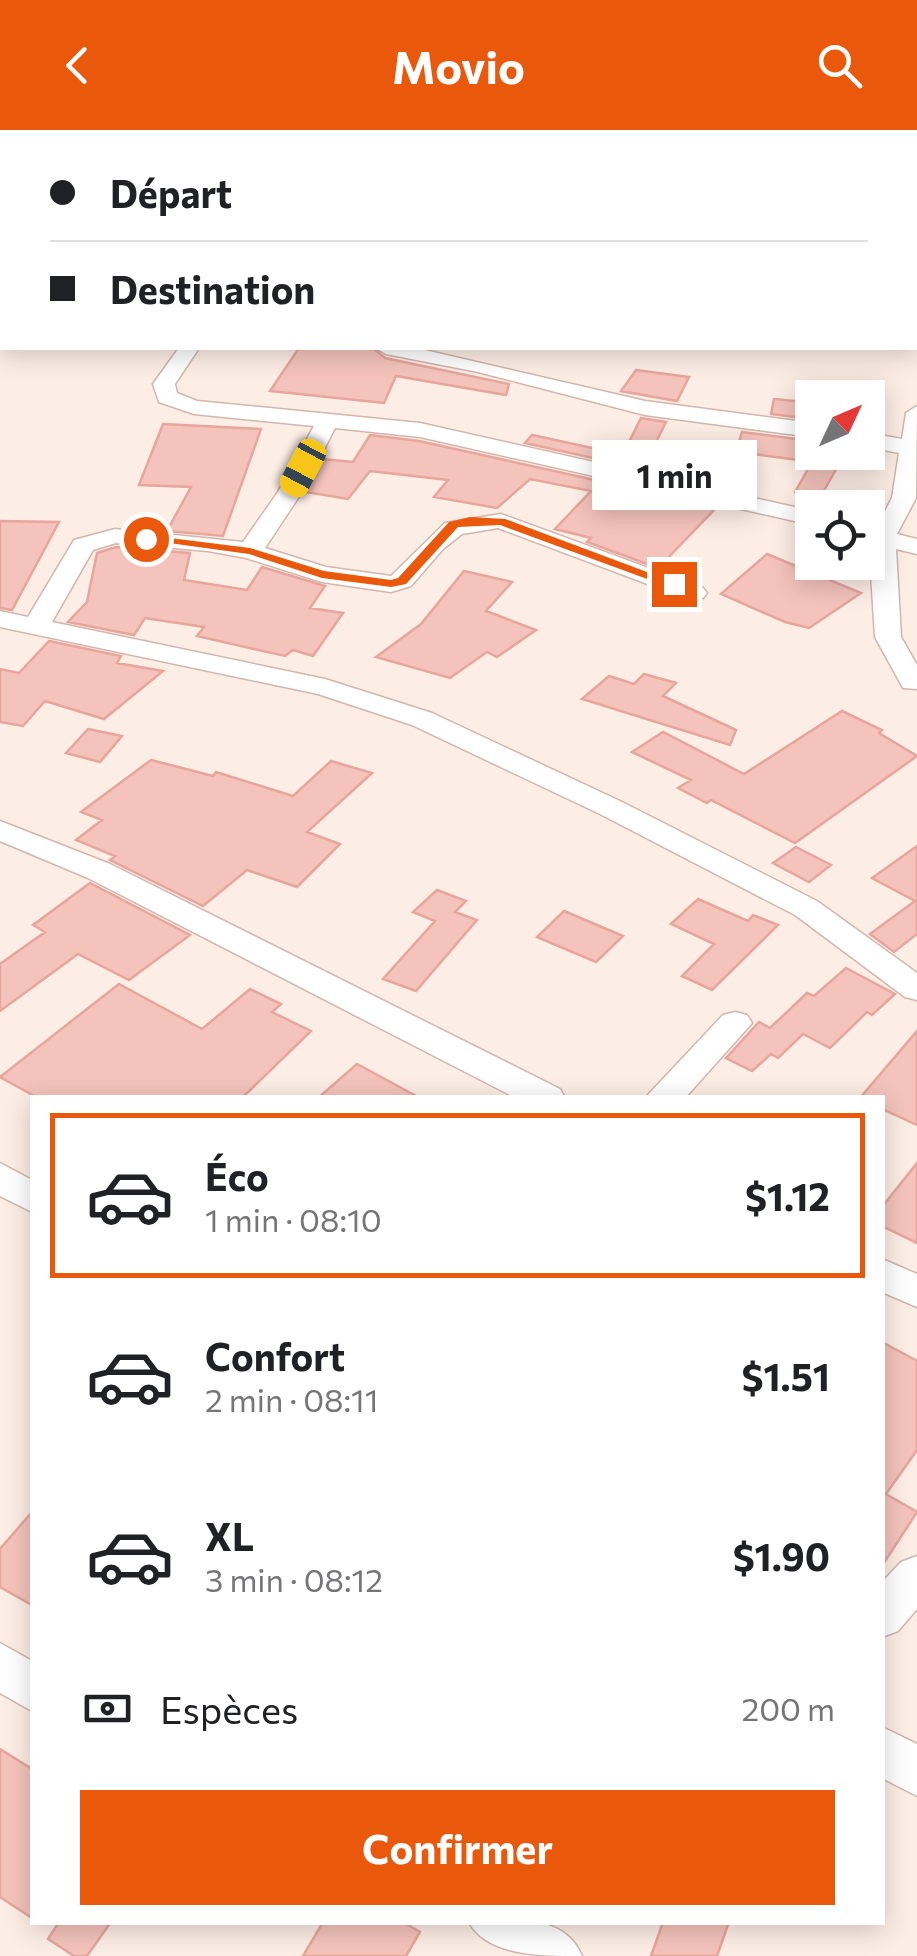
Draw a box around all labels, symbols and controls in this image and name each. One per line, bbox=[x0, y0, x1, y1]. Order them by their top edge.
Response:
icon: back bbox=[50, 38, 105, 93]
text: Movio bbox=[392, 38, 525, 93]
icon: search bbox=[812, 38, 867, 93]
text: Départ bbox=[110, 169, 232, 216]
text: Destination bbox=[110, 265, 315, 312]
north arrow bbox=[795, 380, 885, 470]
map controls bbox=[795, 380, 885, 580]
car bbox=[276, 434, 330, 502]
callout: 1 min bbox=[592, 439, 756, 509]
text: 1 min bbox=[637, 455, 712, 495]
button: locate bbox=[795, 490, 885, 580]
route start bbox=[124, 517, 169, 562]
route end bbox=[652, 562, 697, 607]
icon: car bbox=[85, 1151, 175, 1241]
text: Éco bbox=[205, 1152, 269, 1199]
text: $1.12 bbox=[745, 1172, 830, 1219]
text: 1 min · 08:10 bbox=[205, 1199, 382, 1239]
icon: car bbox=[85, 1331, 175, 1421]
text: Confort bbox=[205, 1332, 345, 1379]
text: $1.51 bbox=[742, 1352, 830, 1399]
text: 2 min · 08:11 bbox=[205, 1379, 378, 1419]
icon: car bbox=[85, 1511, 175, 1601]
text: XL bbox=[205, 1512, 254, 1559]
text: $1.90 bbox=[733, 1532, 830, 1579]
text: 3 min · 08:12 bbox=[205, 1559, 383, 1599]
icon: cash bbox=[80, 1681, 135, 1736]
text: Espèces bbox=[160, 1685, 298, 1732]
text: 200 m bbox=[742, 1688, 835, 1728]
button: Confirmer bbox=[80, 1790, 835, 1905]

